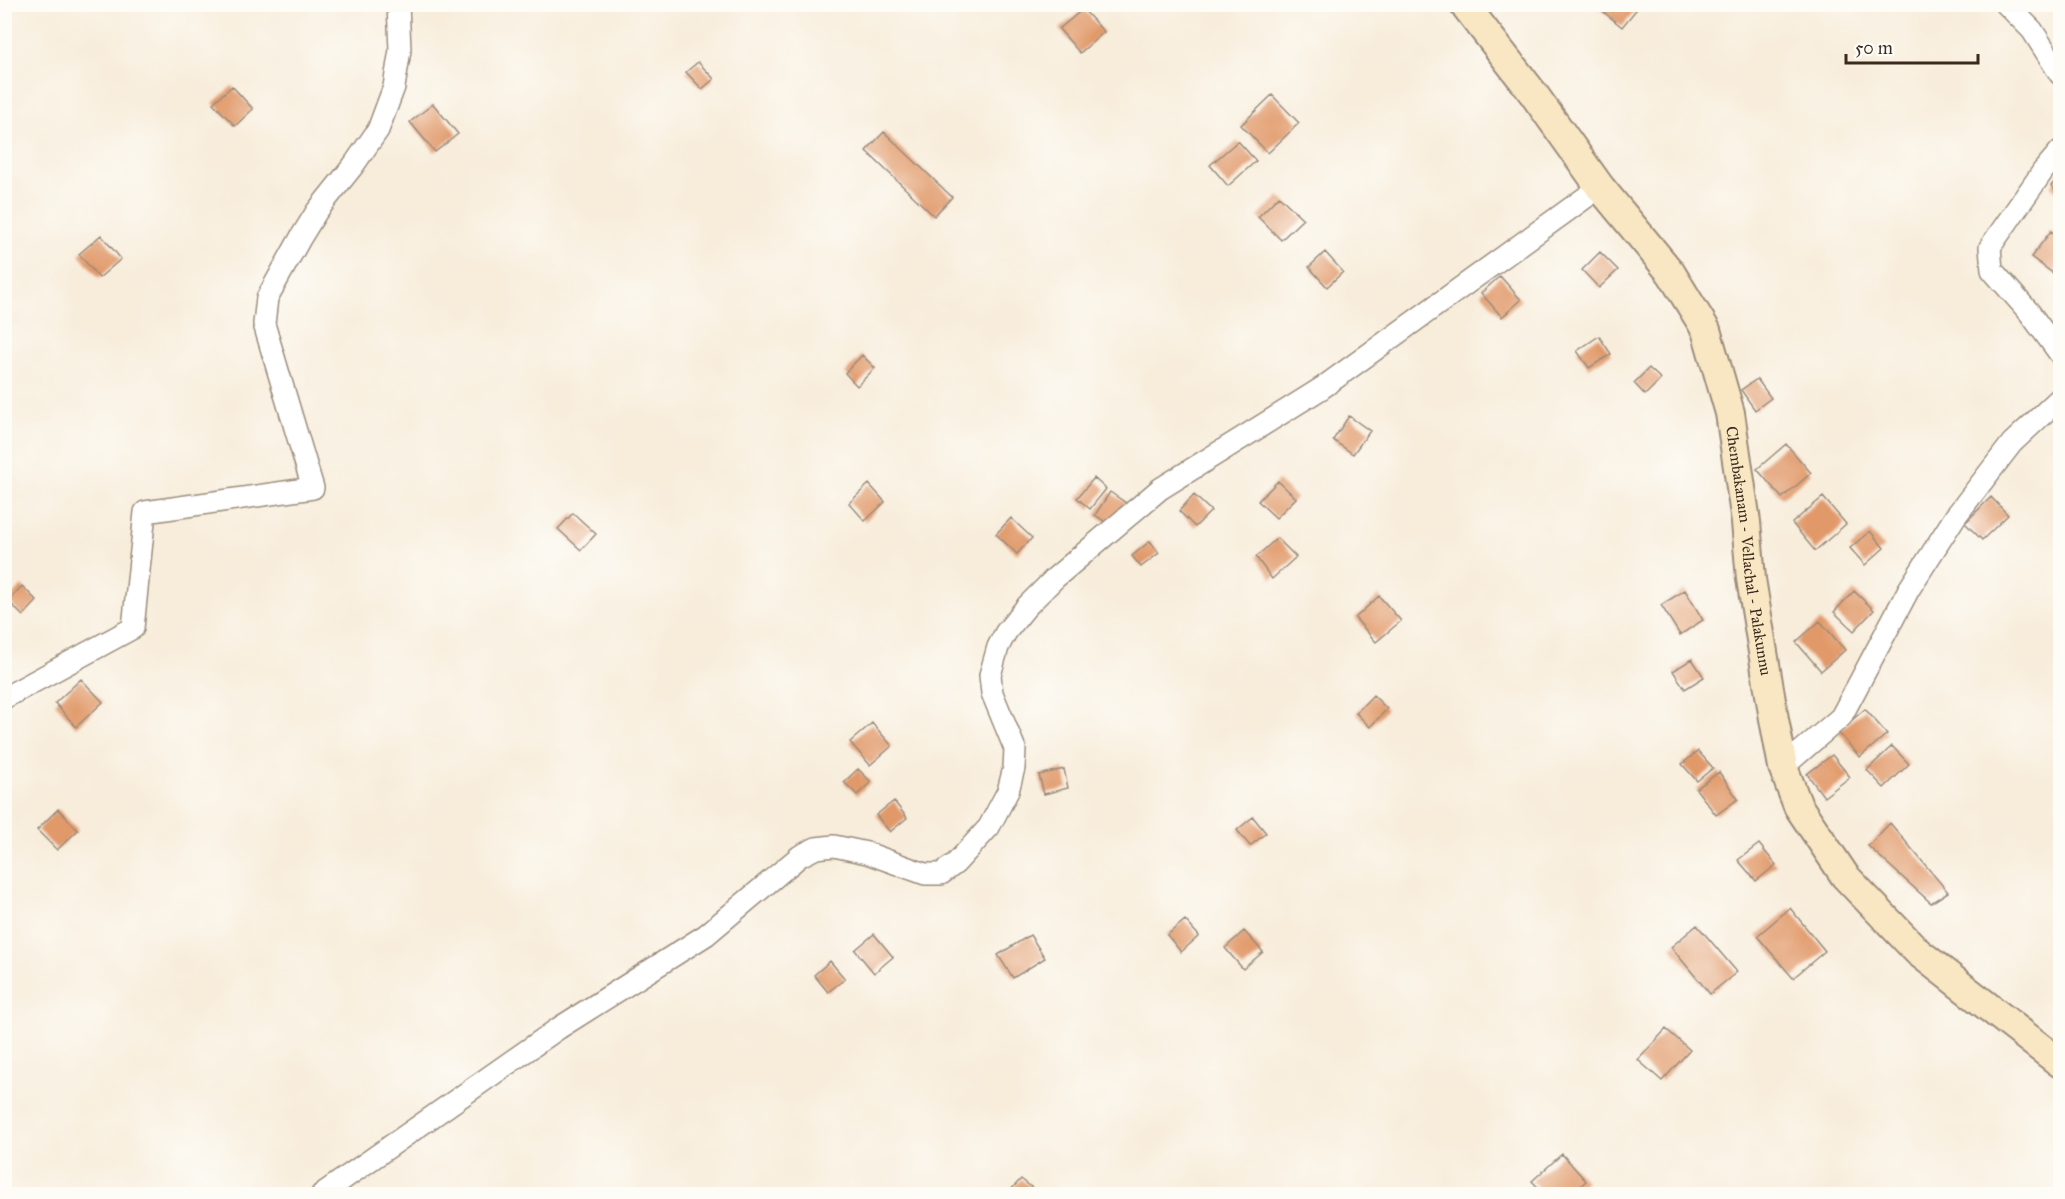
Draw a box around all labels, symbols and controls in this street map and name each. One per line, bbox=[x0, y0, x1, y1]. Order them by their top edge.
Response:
scale bar bbox=[1846, 27, 1978, 65]
text: 50 m bbox=[1855, 37, 1893, 59]
street label: Chembakanam - Vellachal - Palakunnu bbox=[1723, 425, 1776, 677]

